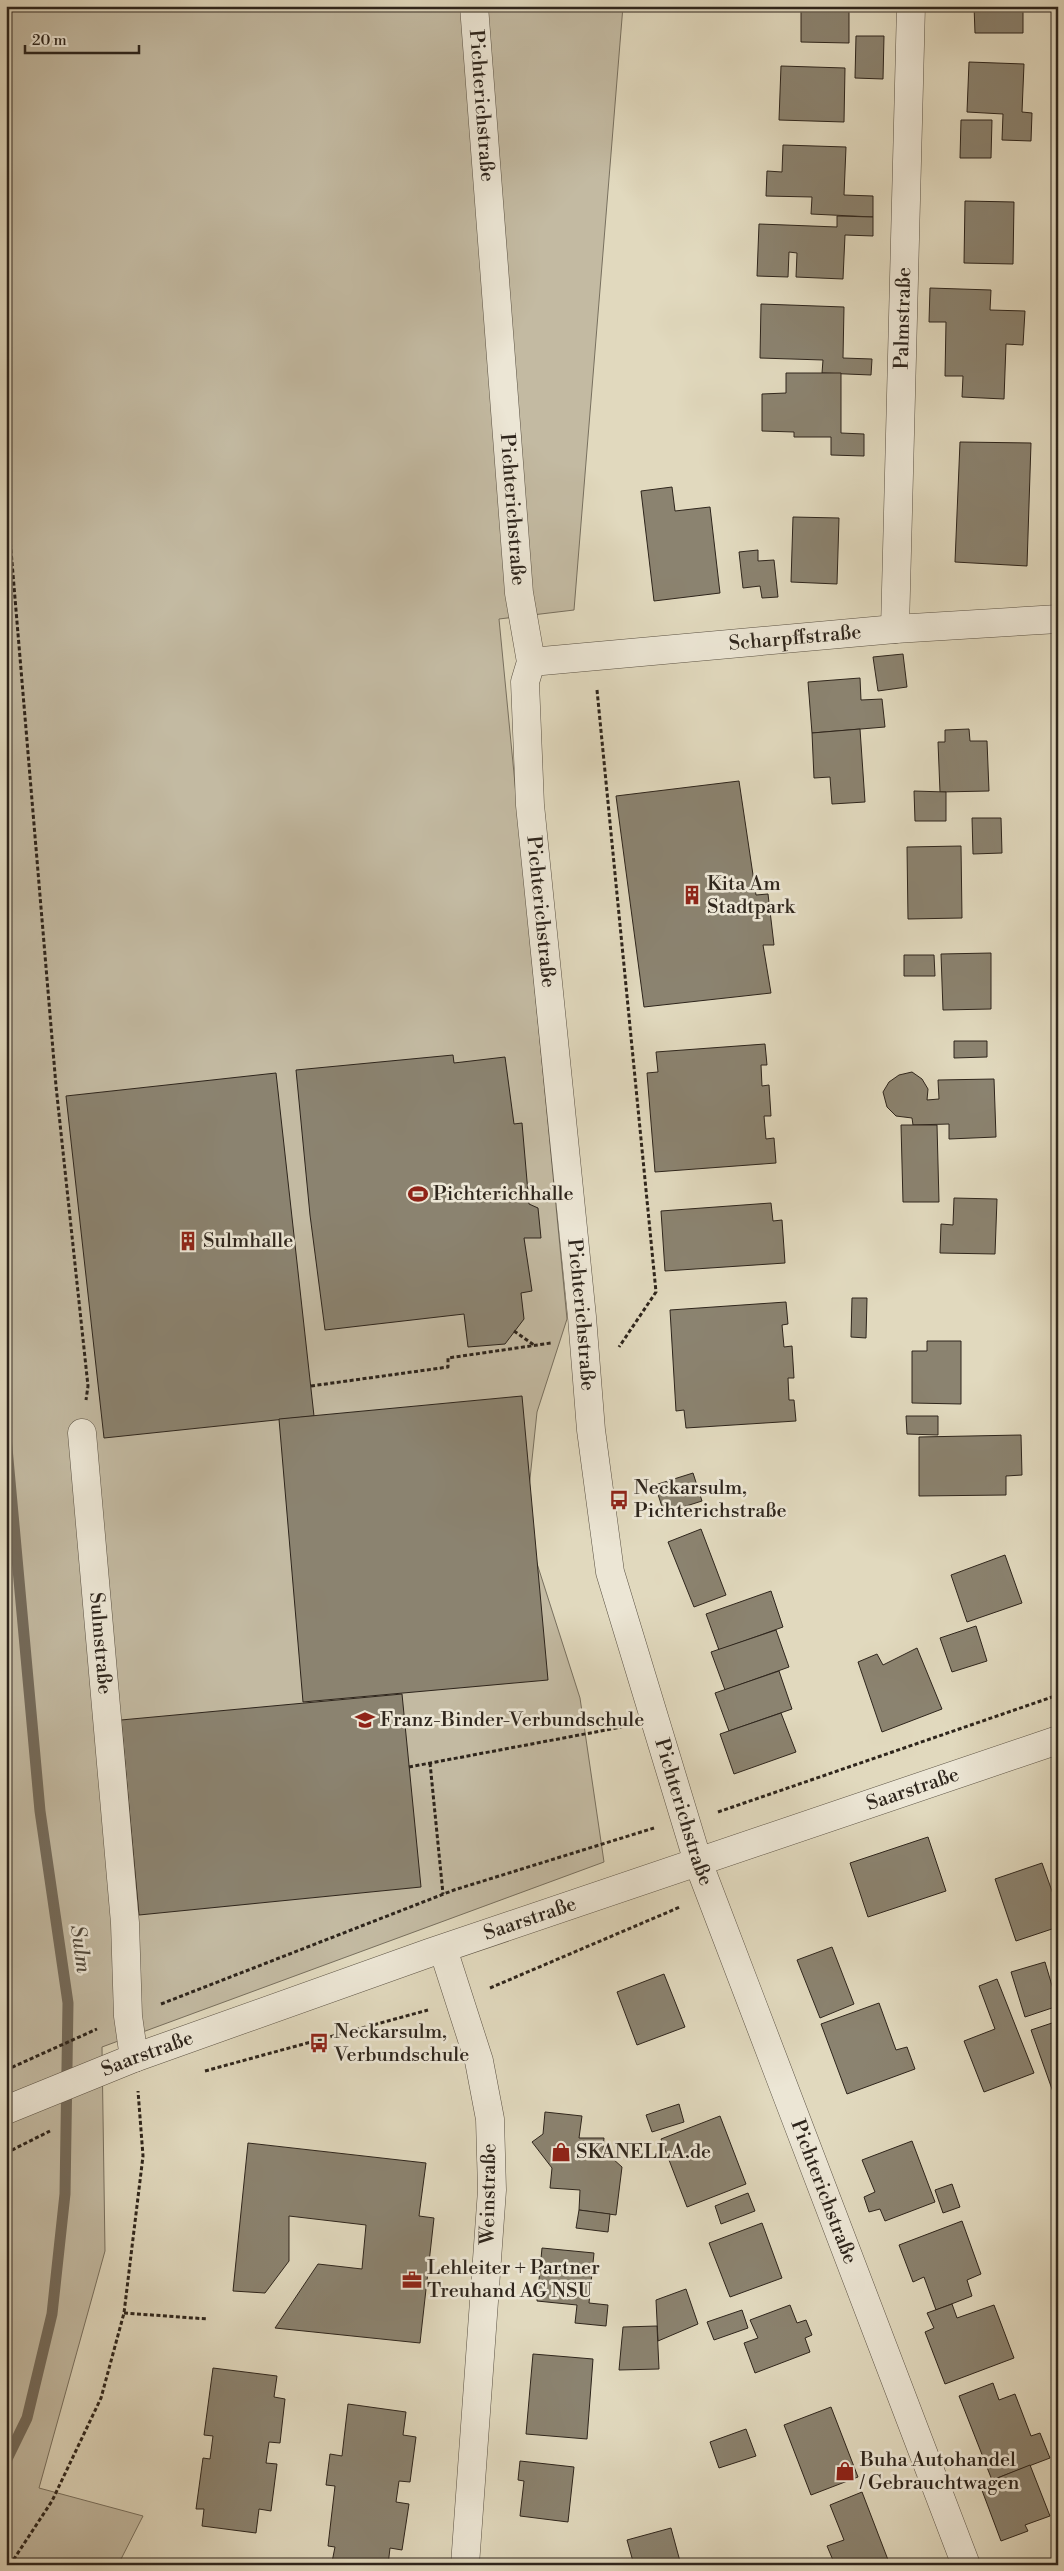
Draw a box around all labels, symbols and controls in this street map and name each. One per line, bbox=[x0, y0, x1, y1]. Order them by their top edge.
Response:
scale bar bbox=[25, 22, 139, 54]
street label: Pichterichstraße bbox=[463, 29, 500, 183]
text: 20 m bbox=[32, 31, 67, 50]
street label: Palmstraße bbox=[889, 267, 917, 370]
street label: Pichterichstraße bbox=[494, 432, 531, 587]
street label: Scharpffstraße bbox=[727, 620, 862, 657]
street label: Pichterichstraße bbox=[521, 834, 561, 989]
place label: Kita Am Stadtpark bbox=[707, 872, 797, 920]
building icon: Kita Am Stadtpark bbox=[681, 884, 703, 906]
place label: Pichterichhalle bbox=[433, 1182, 574, 1207]
sports icon: Pichterichhalle bbox=[407, 1183, 429, 1205]
place label: Sulmhalle bbox=[203, 1229, 293, 1254]
building icon: Sulmhalle bbox=[177, 1230, 199, 1252]
street label: Pichterichstraße bbox=[562, 1237, 600, 1392]
place label: Neckarsulm, Pichterichstraße bbox=[634, 1476, 787, 1524]
bus stop icon: Neckarsulm, Pichterichstraße bbox=[608, 1489, 630, 1511]
street label: Sulmstraße bbox=[84, 1591, 117, 1695]
place label: Franz-Binder-Verbundschule bbox=[380, 1708, 644, 1733]
school or university icon: Franz-Binder-Verbundschule bbox=[354, 1709, 376, 1731]
street label: Pichterichstraße bbox=[649, 1735, 718, 1889]
street label: Saarstraße bbox=[863, 1762, 962, 1816]
street label: Saarstraße bbox=[480, 1891, 580, 1946]
water label: Sulm bbox=[64, 1923, 96, 1975]
place label: Neckarsulm, Verbundschule bbox=[333, 2020, 469, 2068]
street label: Saarstraße bbox=[97, 2025, 197, 2083]
bus stop icon: Neckarsulm, Verbundschule bbox=[308, 2032, 330, 2054]
street label: Pichterichstraße bbox=[785, 2116, 863, 2268]
place label: SKANELLA.de bbox=[576, 2140, 711, 2165]
shop icon: SKANELLA.de bbox=[550, 2141, 572, 2163]
street label: Weinstraße bbox=[476, 2143, 502, 2246]
place label: Lehleiter + Partner Treuhand AG NSU bbox=[427, 2256, 600, 2304]
office icon: Lehleiter + Partner Treuhand AG NSU bbox=[401, 2269, 423, 2291]
place label: Buha Autohandel / Gebrauchtwagen bbox=[859, 2448, 1019, 2496]
shop icon: Buha Autohandel / Gebrauchtwagen bbox=[834, 2460, 856, 2482]

